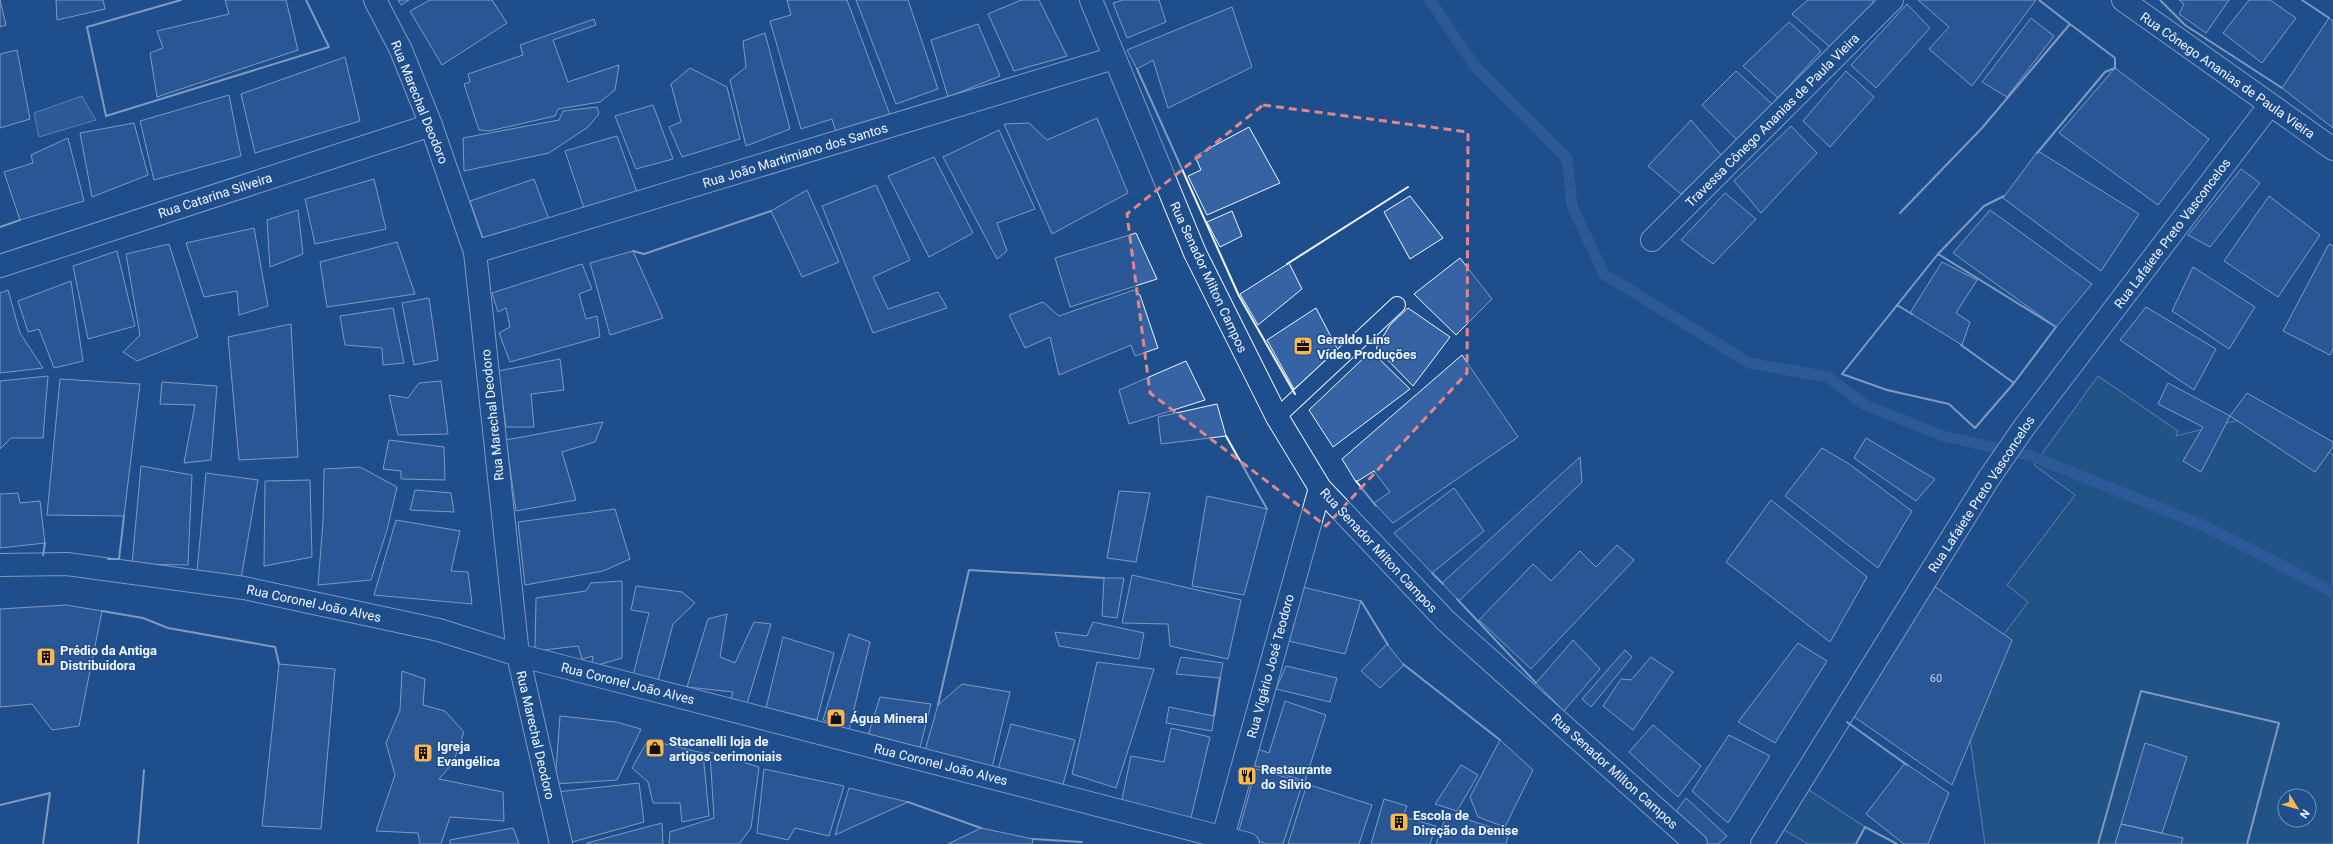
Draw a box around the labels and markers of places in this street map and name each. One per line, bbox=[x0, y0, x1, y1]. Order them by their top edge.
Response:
place label: Geraldo Lins Vídeo Produções bbox=[1317, 332, 1417, 362]
office icon: Geraldo Lins Vídeo Produções bbox=[1292, 335, 1314, 357]
place label: Prédio da Antiga Distribuidora bbox=[60, 643, 157, 673]
building icon: Prédio da Antiga Distribuidora bbox=[35, 646, 57, 668]
shop icon: Água Mineral bbox=[825, 707, 847, 729]
place label: Água Mineral bbox=[850, 711, 928, 726]
place label: Stacanelli loja de artigos cerimoniais bbox=[669, 734, 782, 764]
shop icon: Stacanelli loja de artigos cerimoniais bbox=[644, 737, 666, 759]
place label: Igreja Evangélica bbox=[437, 739, 500, 769]
building icon: Igreja Evangélica bbox=[412, 742, 434, 764]
place label: Restaurante do Sílvio bbox=[1261, 762, 1332, 792]
restaurant icon: Restaurante do Sílvio bbox=[1236, 765, 1258, 787]
place label: Escola de Direção da Denise bbox=[1413, 808, 1518, 838]
building icon: Escola de Direção da Denise bbox=[1388, 811, 1410, 833]

